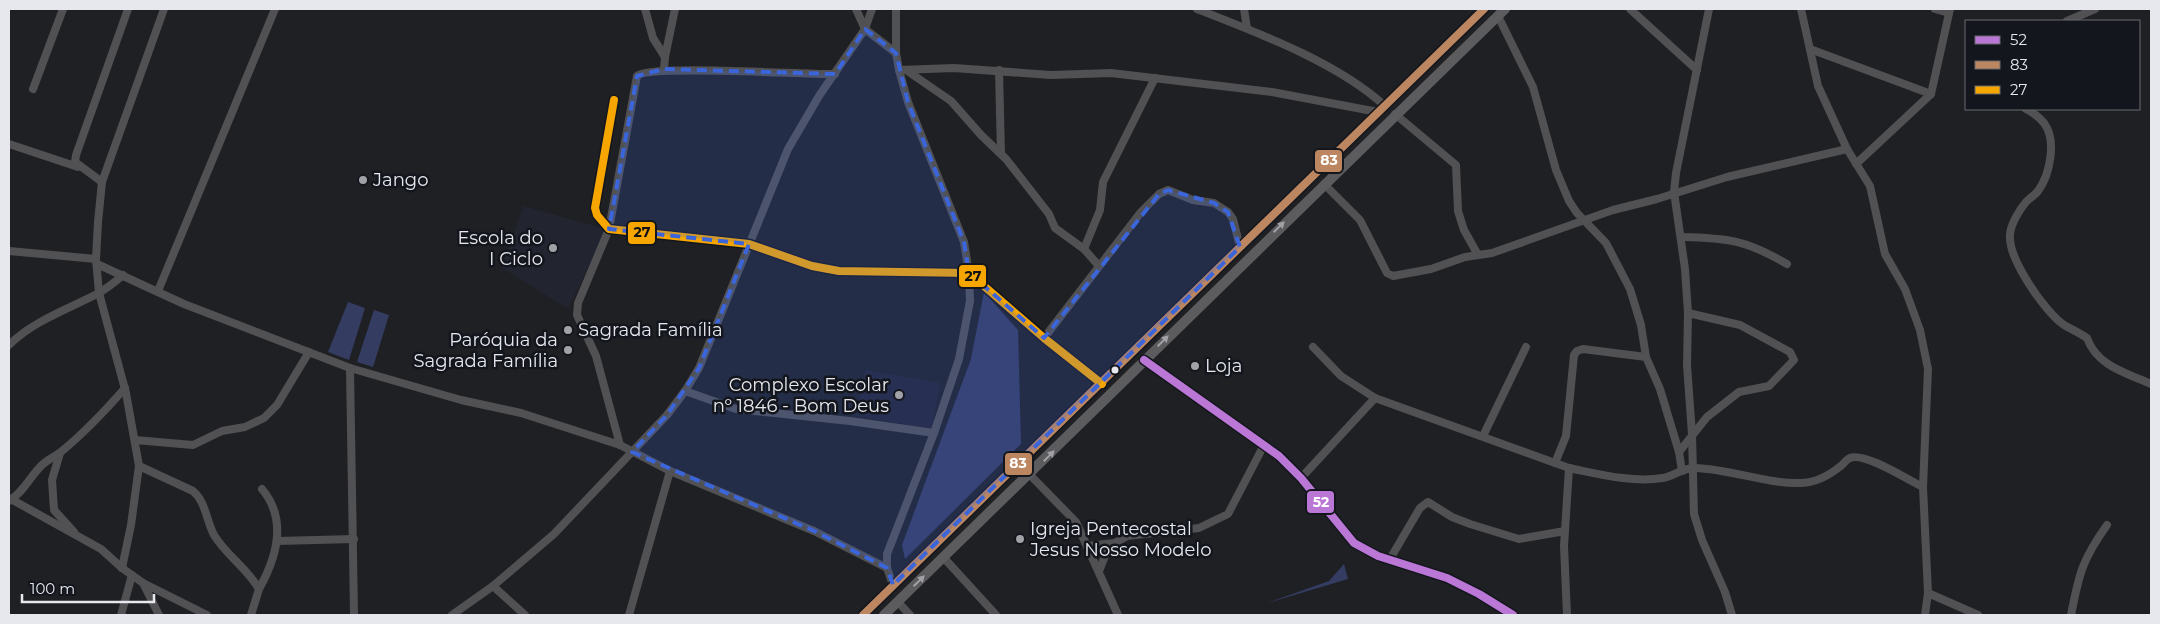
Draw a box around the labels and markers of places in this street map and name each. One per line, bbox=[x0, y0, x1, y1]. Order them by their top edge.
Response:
place label: Jango bbox=[372, 169, 428, 191]
marker: Jango bbox=[357, 174, 369, 186]
place label: Escola do I Ciclo bbox=[457, 227, 543, 270]
marker: Escola do I Ciclo bbox=[547, 242, 559, 254]
place label: Sagrada Família bbox=[578, 319, 723, 341]
marker: Sagrada Família bbox=[562, 324, 574, 336]
place label: Paróquia da Sagrada Família bbox=[413, 329, 558, 372]
marker: Paróquia da Sagrada Família bbox=[562, 344, 574, 356]
place label: Loja bbox=[1205, 355, 1242, 377]
marker: Loja bbox=[1189, 360, 1201, 372]
unlabelled marker bbox=[1110, 365, 1120, 375]
place label: Complexo Escolar nº 1846 - Bom Deus bbox=[713, 374, 889, 417]
marker: Complexo Escolar nº 1846 - Bom Deus bbox=[893, 389, 905, 401]
place label: Igreja Pentecostal Jesus Nosso Modelo bbox=[1029, 518, 1211, 561]
marker: Igreja Pentecostal Jesus Nosso Modelo bbox=[1014, 533, 1026, 545]

